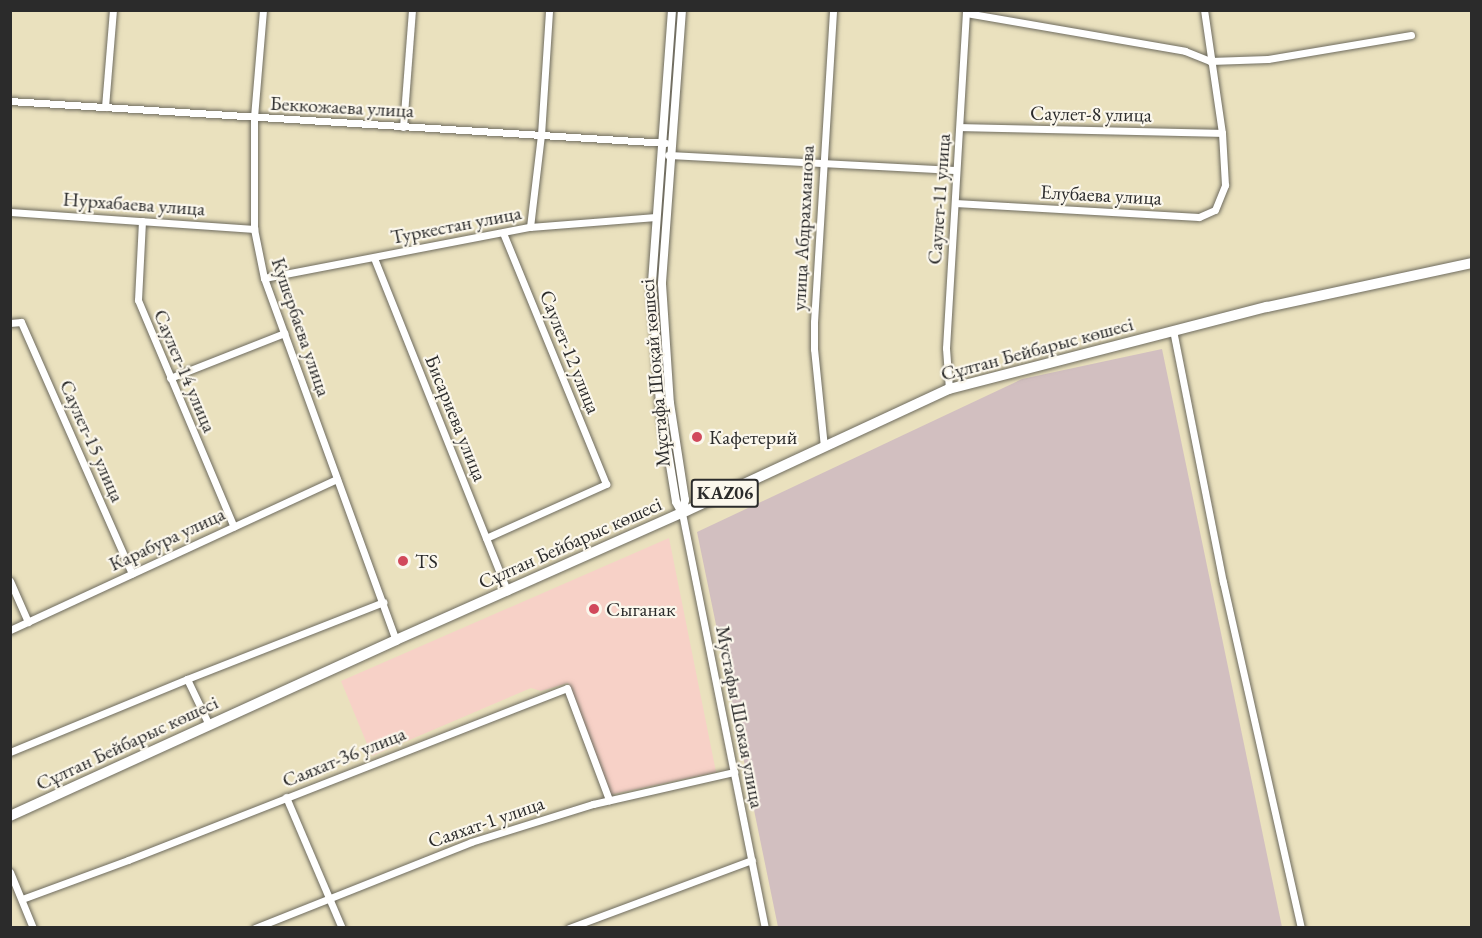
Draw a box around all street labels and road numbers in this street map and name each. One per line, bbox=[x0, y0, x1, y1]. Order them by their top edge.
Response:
street label: Беккожаева улица bbox=[269, 91, 415, 123]
street label: Саулет-8 улица bbox=[1030, 101, 1152, 127]
street label: Саулет-11 улица bbox=[922, 133, 956, 265]
street label: улица Абдрахманова bbox=[787, 145, 819, 311]
street label: Елубаева улица bbox=[1040, 180, 1162, 210]
street label: Нурхабаева улица bbox=[62, 187, 206, 221]
street label: Туркестан улица bbox=[389, 201, 523, 249]
street label: Кушербаева улица bbox=[266, 254, 336, 400]
street label: Мұстафа Шоқай көшесі bbox=[635, 278, 675, 468]
street label: Саулет-12 улица bbox=[534, 287, 606, 417]
street label: Саулет-14 улица bbox=[148, 306, 222, 436]
street label: Сұлтан Бейбарыс көшесі bbox=[938, 312, 1136, 386]
street label: Бисариева улица bbox=[420, 351, 492, 485]
street label: Саулет-15 улица bbox=[54, 376, 130, 506]
road number: KAZ06 bbox=[690, 478, 760, 508]
street label: Сұлтан Бейбарыс көшесі bbox=[475, 492, 665, 594]
street label: Карабура улица bbox=[105, 502, 229, 576]
street label: Мустафы Шокая улица bbox=[711, 624, 769, 810]
street label: Сұлтан Бейбарыс көшесі bbox=[32, 690, 222, 796]
street label: Саяхат-36 улица bbox=[279, 721, 409, 793]
street label: Саяхат-1 улица bbox=[425, 791, 547, 853]

